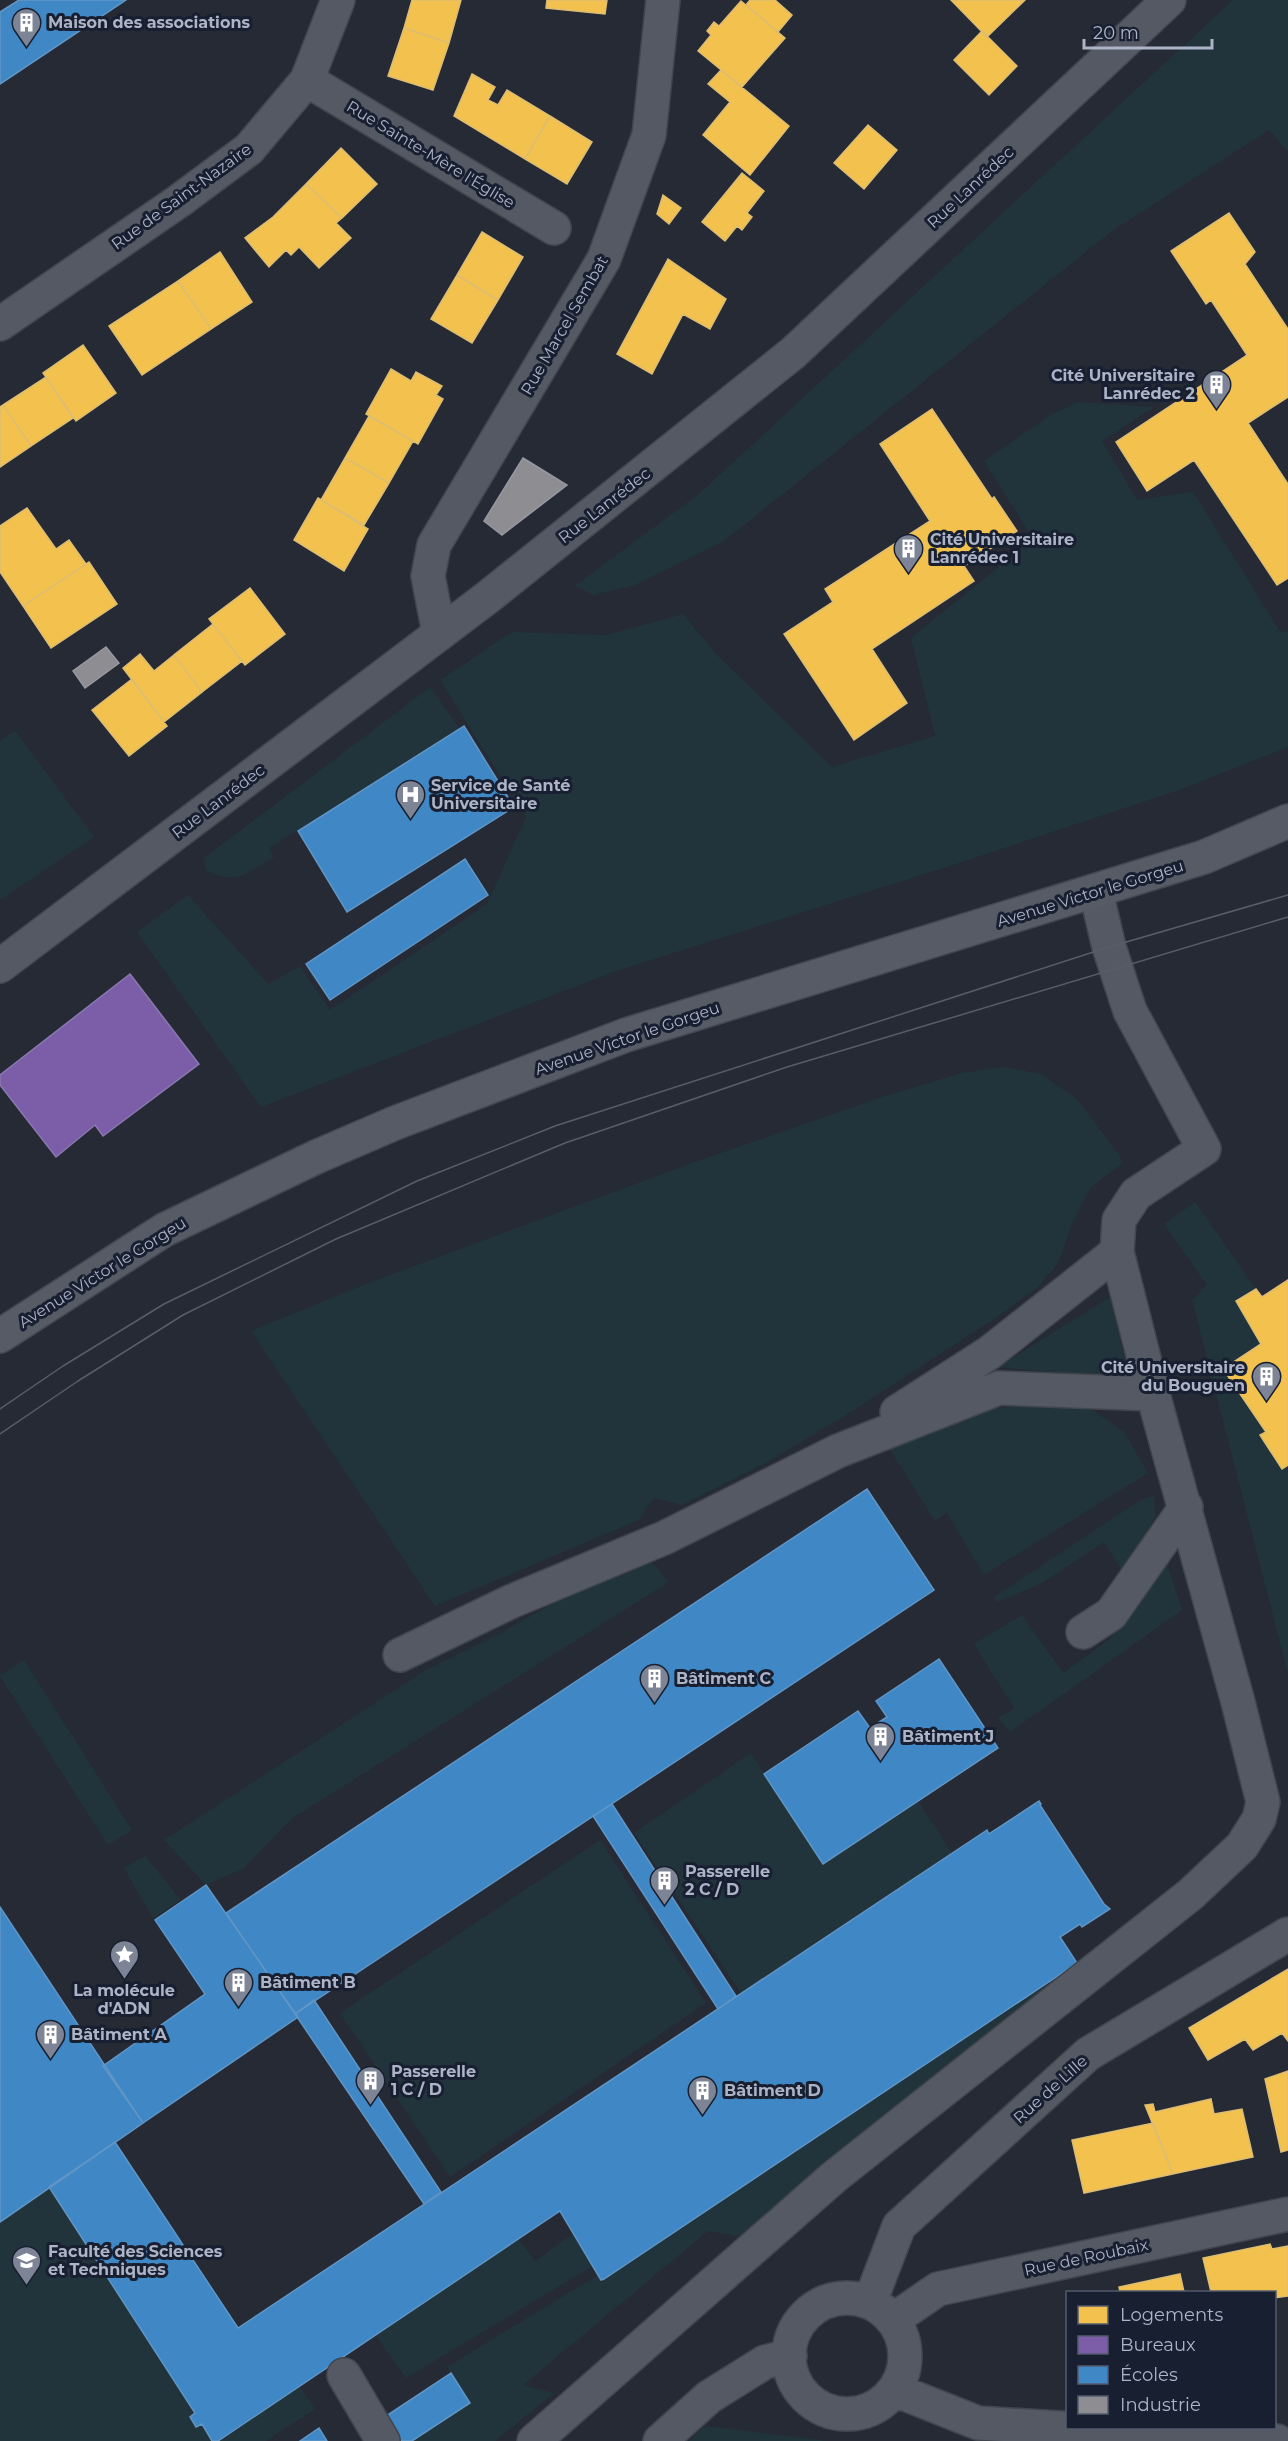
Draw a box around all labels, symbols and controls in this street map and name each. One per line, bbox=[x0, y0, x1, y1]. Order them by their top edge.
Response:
building icon: Maison des associations bbox=[11, 6, 43, 48]
scale bar bbox=[1084, 12, 1212, 50]
place label: Maison des associations bbox=[48, 13, 250, 32]
text: 20 m bbox=[1093, 22, 1139, 44]
street label: Rue Sainte-Mère l'Église bbox=[343, 97, 518, 212]
street label: Rue de Saint-Nazaire bbox=[108, 139, 255, 253]
street label: Rue Lanrédec bbox=[923, 142, 1018, 232]
street label: Rue Marcel Sembat bbox=[517, 252, 612, 398]
place label: Cité Universitaire Lanrédec 2 bbox=[1051, 366, 1195, 403]
building icon: Cité Universitaire Lanrédec 2 bbox=[1200, 368, 1232, 410]
street label: Rue Lanrédec bbox=[555, 464, 654, 547]
place label: Cité Universitaire Lanrédec 1 bbox=[930, 530, 1074, 567]
building icon: Cité Universitaire Lanrédec 1 bbox=[893, 532, 925, 574]
street label: Rue Lanrédec bbox=[168, 760, 268, 842]
place label: Service de Santé Universitaire bbox=[431, 776, 570, 813]
hospital icon: Service de Santé Universitaire bbox=[394, 778, 426, 820]
street label: Avenue Victor le Gorgeu bbox=[995, 856, 1186, 931]
street label: Avenue Victor le Gorgeu bbox=[532, 998, 722, 1079]
street label: Avenue Victor le Gorgeu bbox=[15, 1213, 190, 1332]
place label: Cité Universitaire du Bouguen bbox=[1101, 1358, 1245, 1395]
building icon: Cité Universitaire du Bouguen bbox=[1250, 1360, 1282, 1402]
building icon: Bâtiment C bbox=[639, 1662, 671, 1704]
place label: Bâtiment C bbox=[676, 1669, 771, 1688]
building icon: Bâtiment J bbox=[865, 1720, 897, 1762]
place label: Bâtiment J bbox=[902, 1727, 994, 1746]
place label: Passerelle 2 C / D bbox=[685, 1862, 770, 1899]
building icon: Passerelle 2 C / D bbox=[648, 1864, 680, 1906]
place icon: La molécule d'ADN bbox=[108, 1938, 140, 1980]
building icon: Bâtiment B bbox=[223, 1966, 255, 2008]
place label: Bâtiment B bbox=[260, 1973, 356, 1992]
place label: La molécule d'ADN bbox=[73, 1981, 175, 2018]
building icon: Bâtiment A bbox=[34, 2018, 66, 2060]
place label: Bâtiment A bbox=[71, 2025, 167, 2044]
street label: Rue de Lille bbox=[1009, 2051, 1091, 2128]
place label: Passerelle 1 C / D bbox=[391, 2062, 476, 2099]
building icon: Passerelle 1 C / D bbox=[354, 2064, 386, 2106]
building icon: Bâtiment D bbox=[687, 2074, 719, 2116]
place label: Bâtiment D bbox=[724, 2081, 821, 2100]
street label: Rue de Roubaix bbox=[1022, 2235, 1150, 2280]
place label: Faculté des Sciences et Techniques bbox=[48, 2242, 223, 2279]
school or university icon: Faculté des Sciences et Techniques bbox=[11, 2244, 43, 2286]
legend bbox=[1066, 2291, 1276, 2429]
text: Logements bbox=[1120, 2304, 1223, 2326]
text: Bureaux bbox=[1120, 2334, 1196, 2356]
text: Écoles bbox=[1120, 2364, 1178, 2386]
text: Industrie bbox=[1120, 2394, 1201, 2416]

